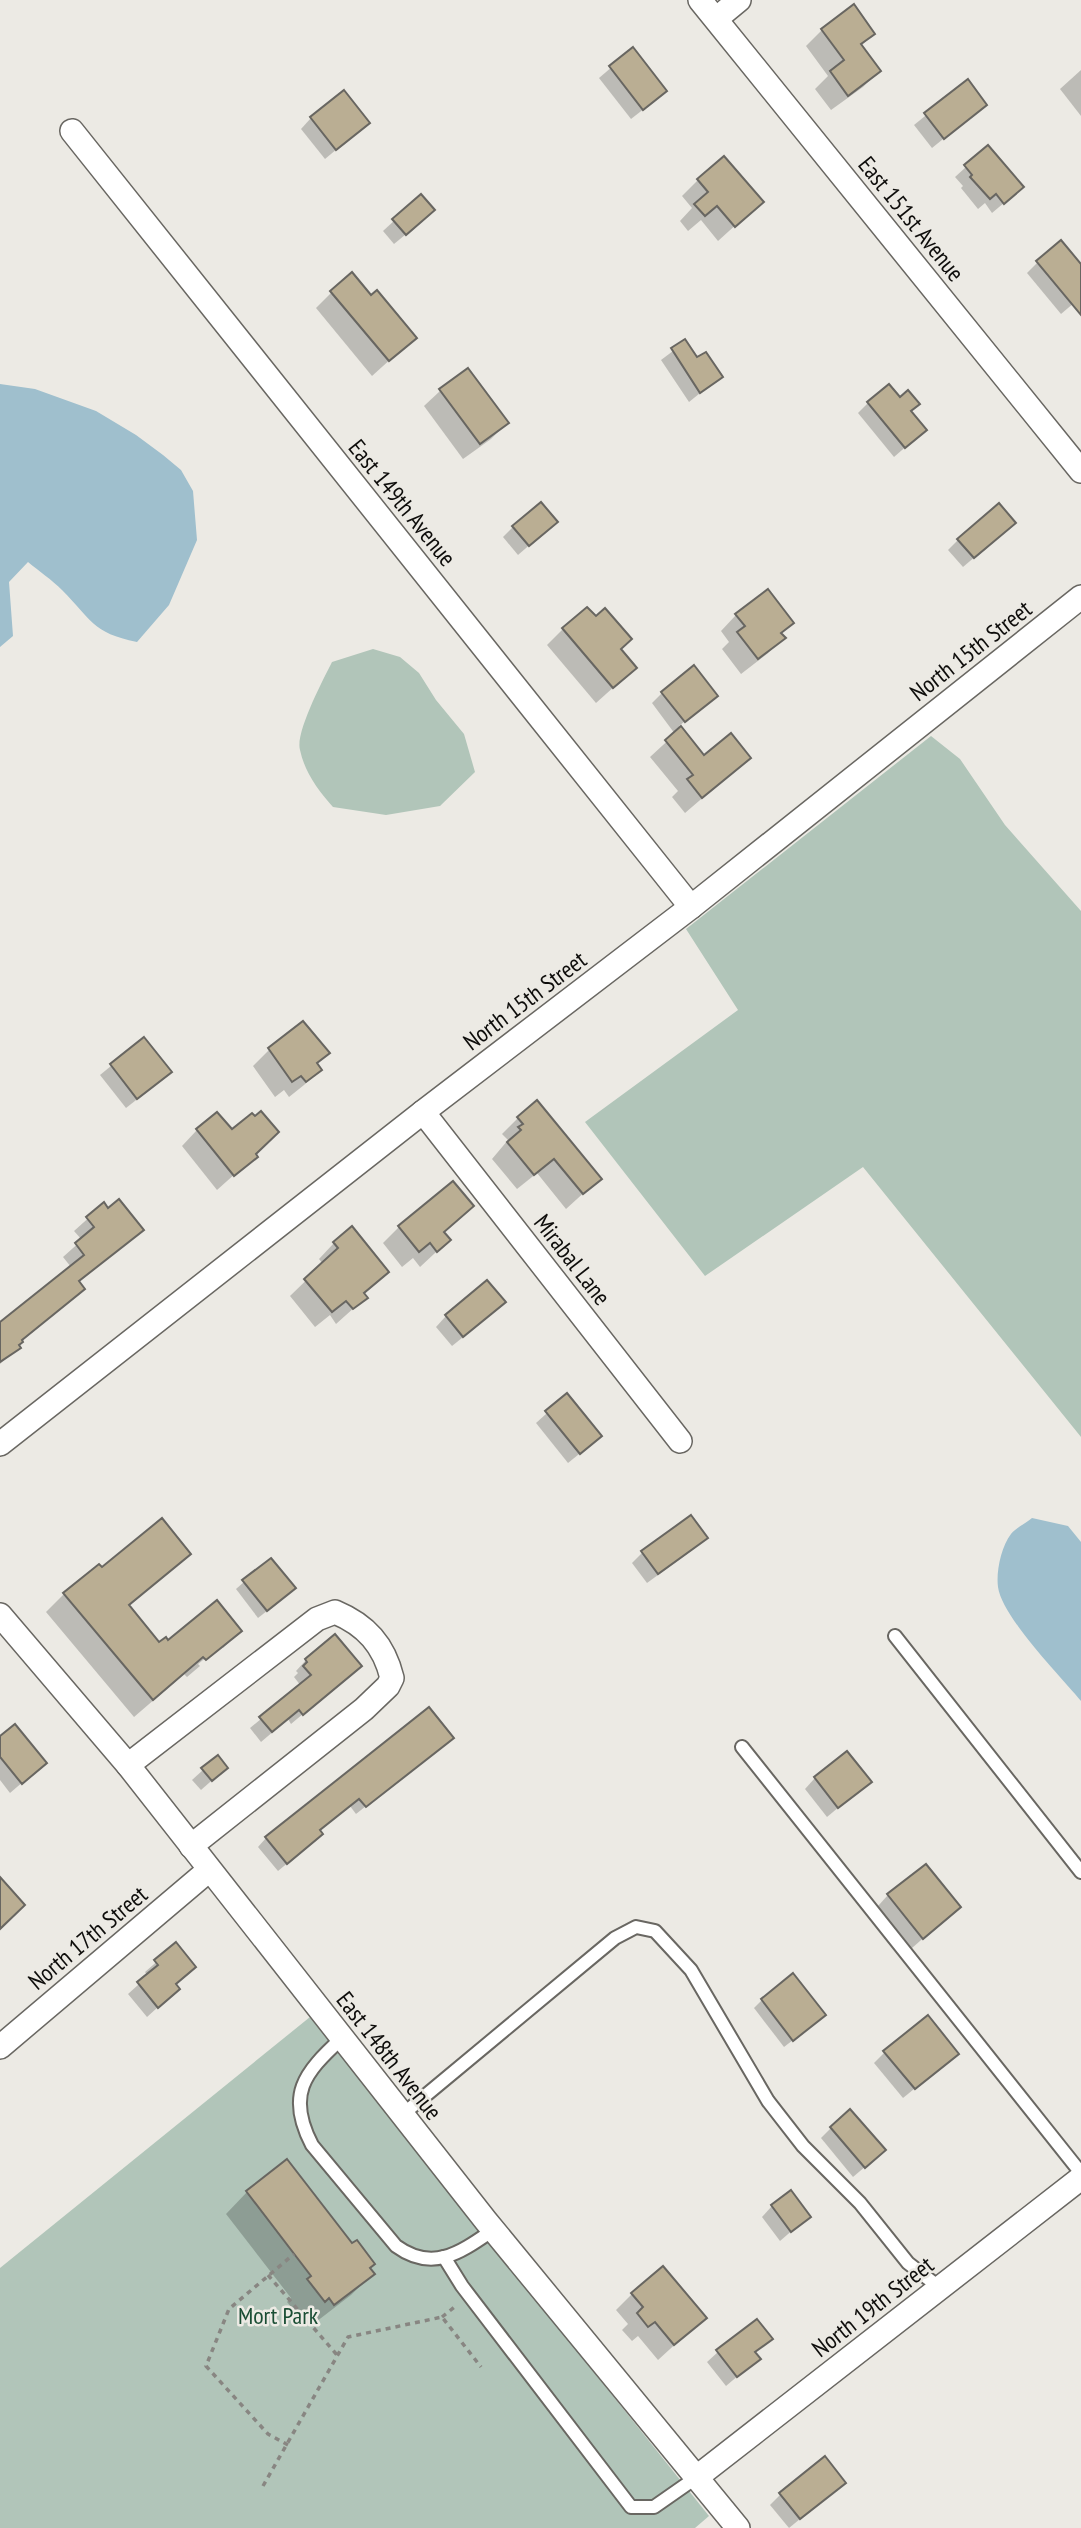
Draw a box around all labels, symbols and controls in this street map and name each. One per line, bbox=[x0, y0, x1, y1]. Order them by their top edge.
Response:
street label: East 151st Avenue bbox=[852, 150, 971, 287]
street label: East 149th Avenue bbox=[342, 433, 463, 572]
street label: North 15th Street bbox=[904, 593, 1038, 708]
street label: North 15th Street bbox=[457, 944, 593, 1057]
street label: Mirabal Lane bbox=[527, 1208, 618, 1311]
street label: North 17th Street bbox=[22, 1879, 154, 1996]
street label: East 148th Avenue bbox=[330, 1985, 449, 2126]
street label: North 19th Street bbox=[806, 2249, 940, 2364]
park label: Mort Park bbox=[238, 2300, 319, 2331]

